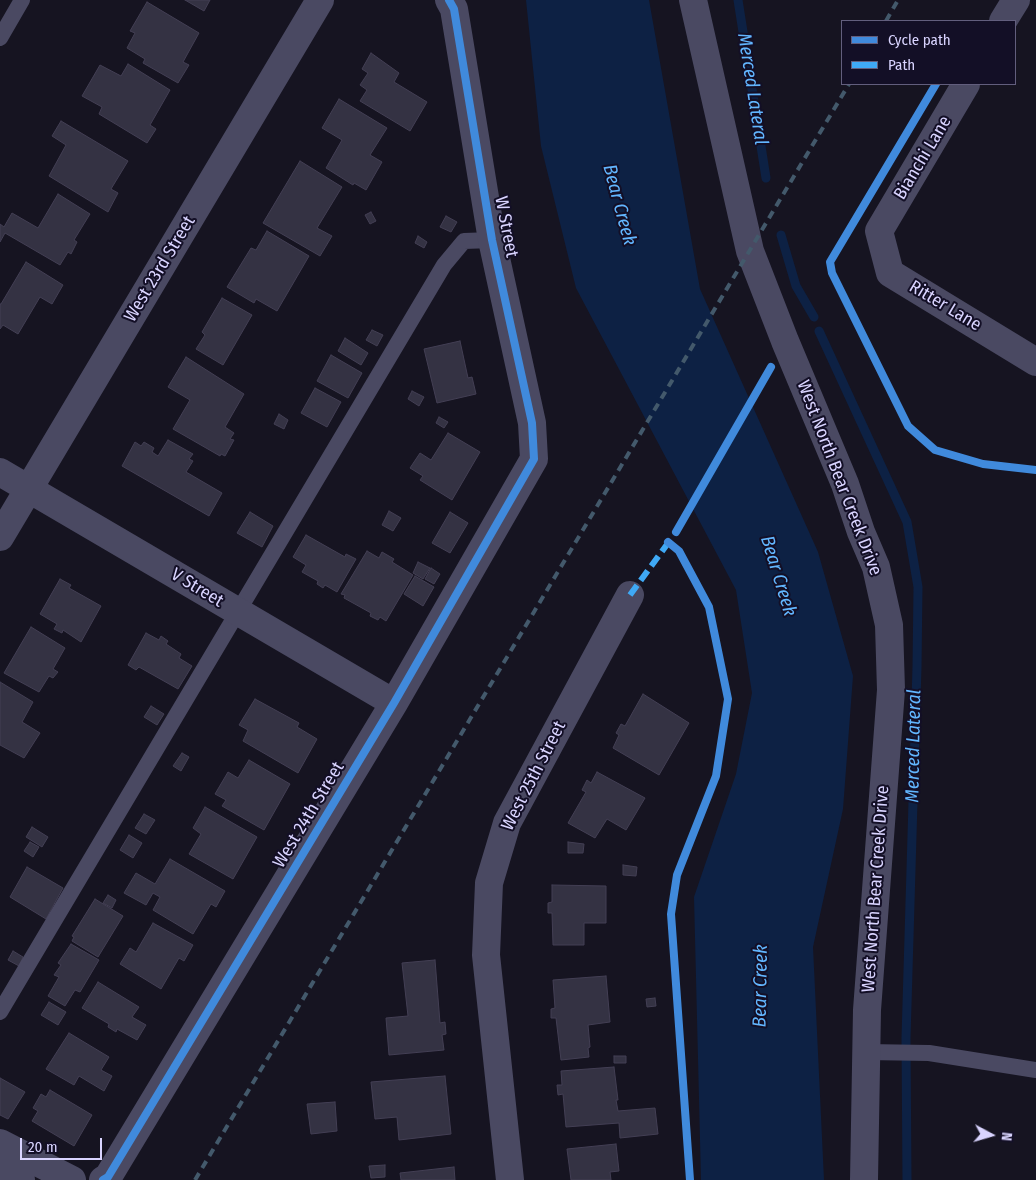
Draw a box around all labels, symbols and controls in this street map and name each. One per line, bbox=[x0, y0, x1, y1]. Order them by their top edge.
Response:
legend bbox=[841, 20, 1016, 85]
water label: Merced Lateral bbox=[732, 31, 772, 147]
text: Cycle path bbox=[888, 31, 951, 49]
text: Path bbox=[888, 56, 915, 74]
street label: Bianchi Lane bbox=[890, 112, 956, 204]
water label: Bear Creek bbox=[597, 162, 641, 248]
street label: W Street bbox=[489, 195, 523, 259]
street label: West 23rd Street bbox=[120, 212, 200, 326]
street label: Ritter Lane bbox=[905, 276, 985, 336]
street label: West North Bear Creek Drive bbox=[792, 377, 886, 579]
water label: Bear Creek bbox=[755, 533, 801, 619]
street label: V Street bbox=[167, 564, 227, 612]
water label: Merced Lateral bbox=[902, 689, 926, 803]
street label: West 25th Street bbox=[497, 718, 571, 834]
street label: West 24th Street bbox=[269, 758, 349, 872]
street label: West North Bear Creek Drive bbox=[858, 785, 894, 993]
water label: Bear Creek bbox=[749, 944, 773, 1028]
north arrow bbox=[966, 1110, 1016, 1160]
scale bar bbox=[22, 1128, 105, 1160]
text: N bbox=[998, 1132, 1015, 1142]
text: 20 m bbox=[28, 1138, 58, 1156]

